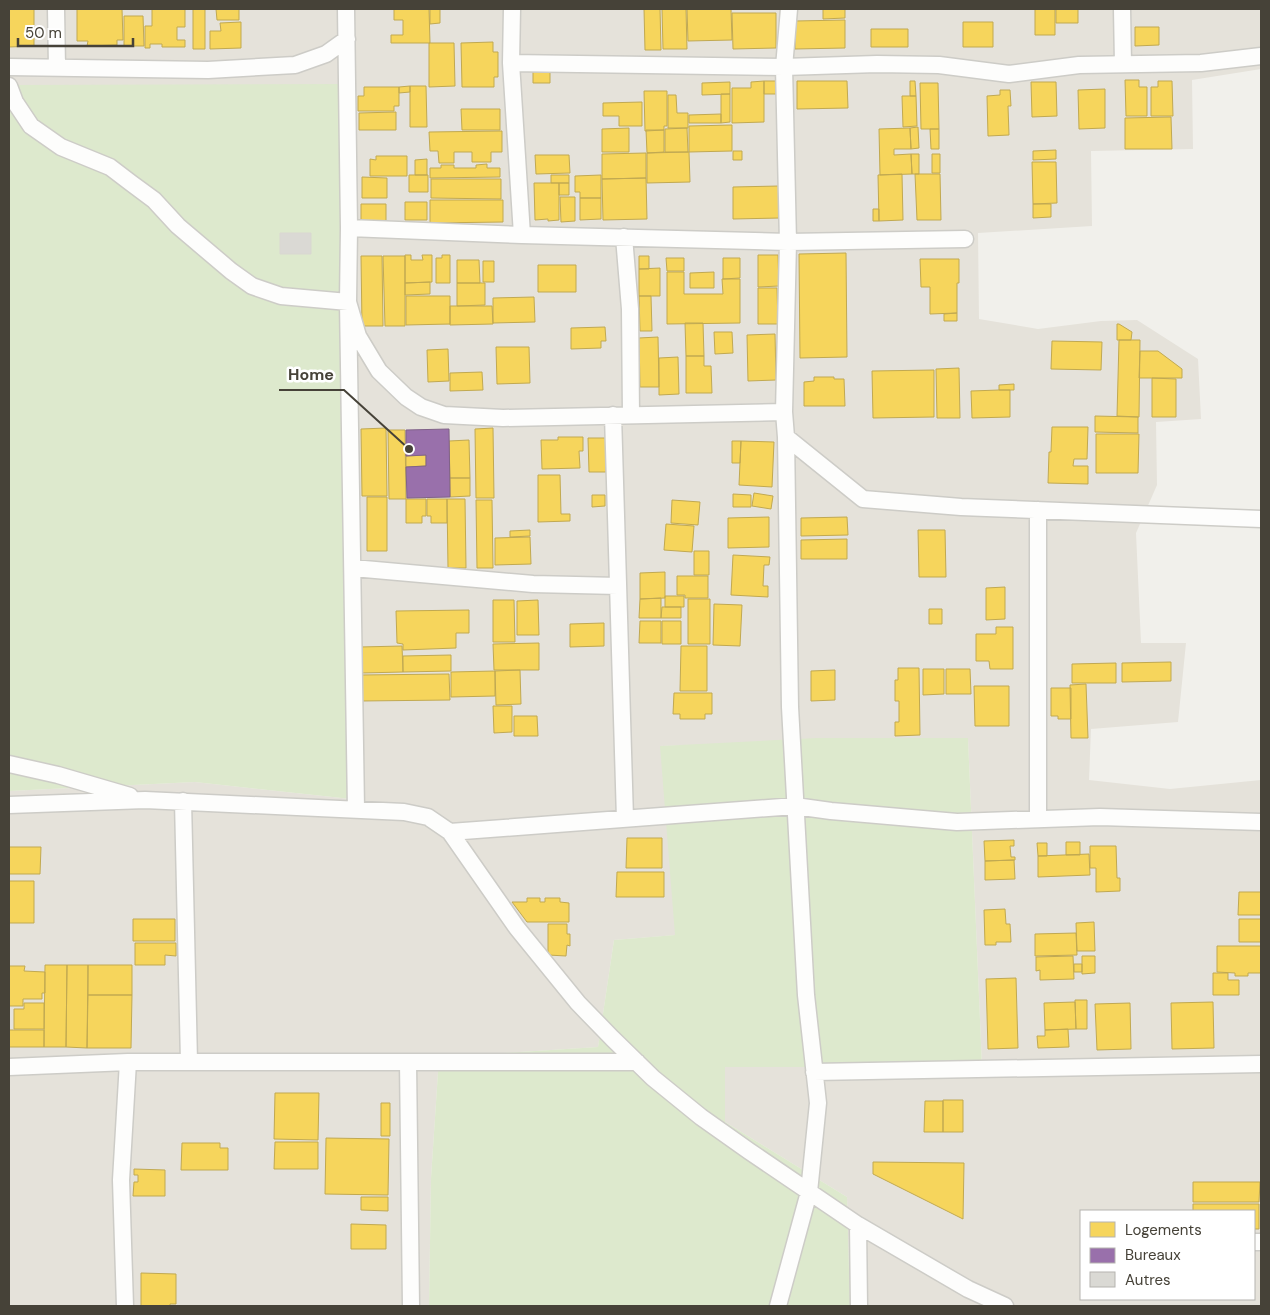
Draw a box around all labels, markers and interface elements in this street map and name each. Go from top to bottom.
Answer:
scale bar [18,15,132,47]
text: 50 m [25,23,62,43]
callout: Home [279,359,344,390]
text: Home [288,364,334,385]
legend [1080,1210,1255,1300]
text: Logements [1125,1220,1202,1240]
text: Bureaux [1125,1245,1181,1265]
text: Autres [1125,1270,1171,1290]

